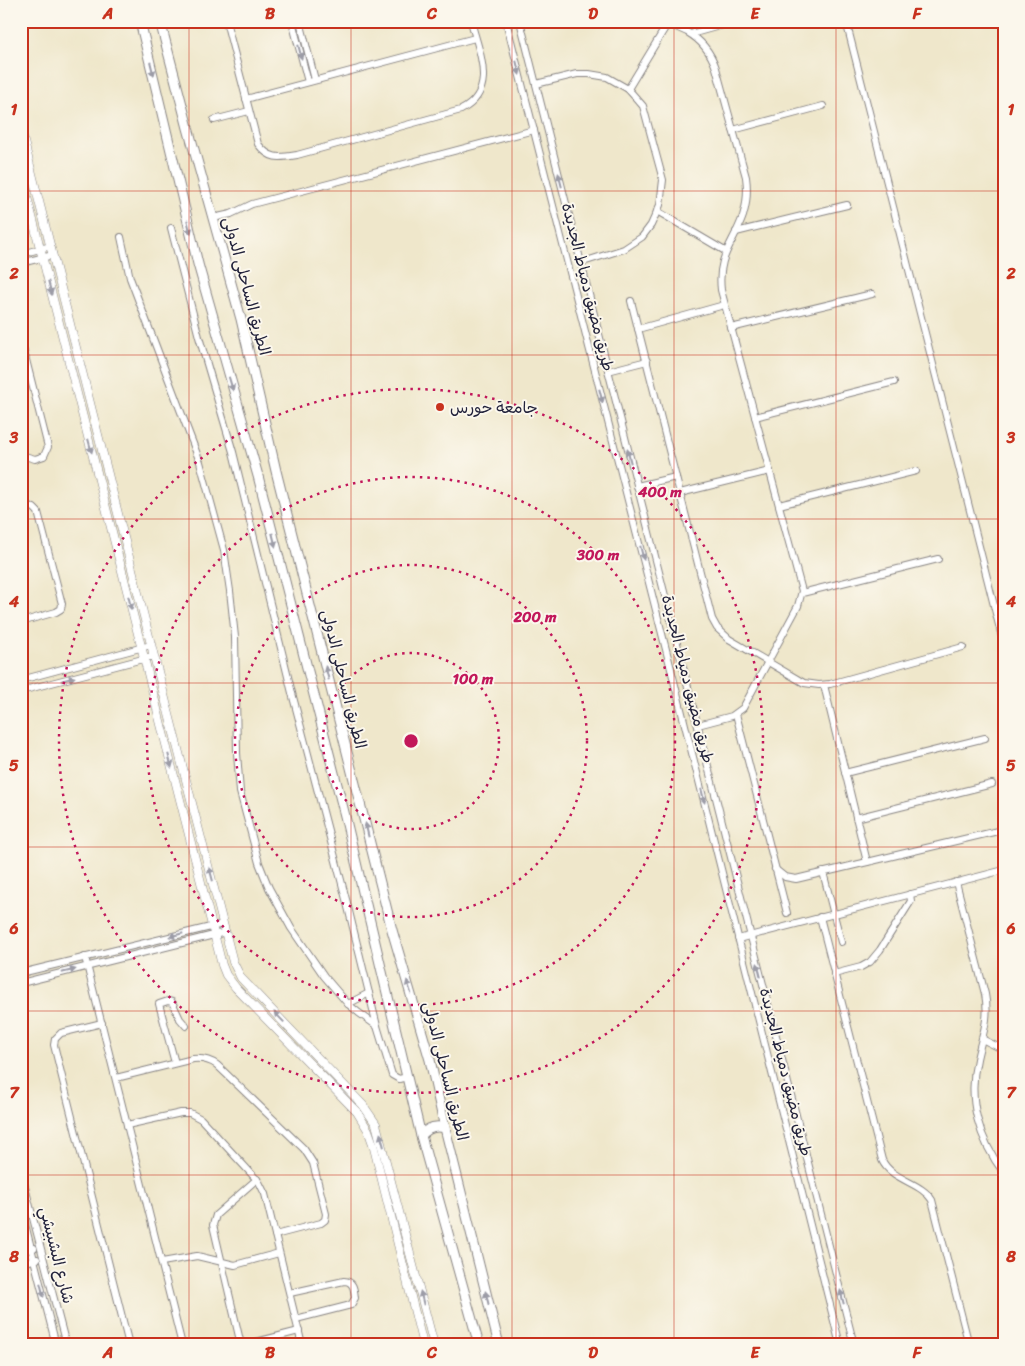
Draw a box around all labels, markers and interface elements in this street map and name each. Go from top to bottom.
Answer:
text: A [102,0,113,28]
text: B [265,0,276,28]
text: C [426,0,438,28]
text: D [588,0,598,28]
text: E [751,0,761,28]
text: F [912,0,923,28]
one-way arrow [296,44,304,59]
one-way arrow [148,61,156,76]
one-way arrow [514,61,522,76]
text: 1 [11,95,18,124]
text: 1 [1008,95,1015,124]
one-way arrow [556,172,564,187]
street label: طريق مضيق دمياط الجديدة [553,200,623,374]
street label: الطريق الساحلى الدولى [215,213,279,359]
one-way arrow [185,219,193,234]
text: 2 [8,259,19,288]
text: 2 [1005,259,1016,288]
one-way arrow [46,281,54,296]
one-way arrow [227,376,235,391]
one-way arrow [598,388,606,403]
place label: جامعة حورس [450,393,538,422]
marker: جامعة حورس [434,401,446,413]
text: 3 [9,423,19,452]
text: 3 [1006,423,1016,452]
one-way arrow [86,438,94,453]
one-way arrow [625,449,633,464]
text: 400 m [637,479,682,505]
one-way arrow [270,533,278,548]
text: 300 m [576,542,620,568]
one-way arrow [638,546,646,561]
text: 4 [8,587,19,616]
text: 4 [1005,587,1016,616]
street label: طريق مضيق دمياط الجديدة [653,592,723,766]
one-way arrow [126,596,134,611]
text: 200 m [512,604,557,630]
street label: الطريق الساحلى الدولى [313,606,375,752]
one-way arrow [323,665,331,680]
text: 100 m [453,666,494,692]
one-way arrow [61,674,76,682]
centre of rings [402,732,420,750]
text: 5 [9,751,19,780]
text: 5 [1006,751,1016,780]
one-way arrow [166,753,174,768]
one-way arrow [699,788,707,803]
one-way arrow [363,823,371,838]
one-way arrow [206,867,214,882]
text: 6 [8,914,19,943]
text: 6 [1005,914,1016,943]
one-way arrow [169,931,184,939]
one-way arrow [755,963,763,978]
one-way arrow [61,967,76,975]
one-way arrow [404,980,412,995]
street label: طريق مضيق دمياط الجديدة [751,985,821,1159]
street label: الطريق الساحلى الدولى [415,998,477,1144]
one-way arrow [273,1011,285,1023]
text: 7 [9,1078,20,1107]
text: 7 [1006,1078,1017,1107]
one-way arrow [378,1133,386,1148]
street label: شارع البشبيشي [31,1203,83,1307]
text: 8 [8,1242,19,1271]
text: 8 [1005,1242,1016,1271]
one-way arrow [38,1283,46,1298]
one-way arrow [418,1290,426,1305]
one-way arrow [483,1290,491,1305]
one-way arrow [837,1290,845,1305]
text: A [102,1338,113,1366]
text: B [265,1338,276,1366]
text: C [426,1338,438,1366]
text: D [588,1338,598,1366]
text: E [751,1338,761,1366]
text: F [912,1338,923,1366]

